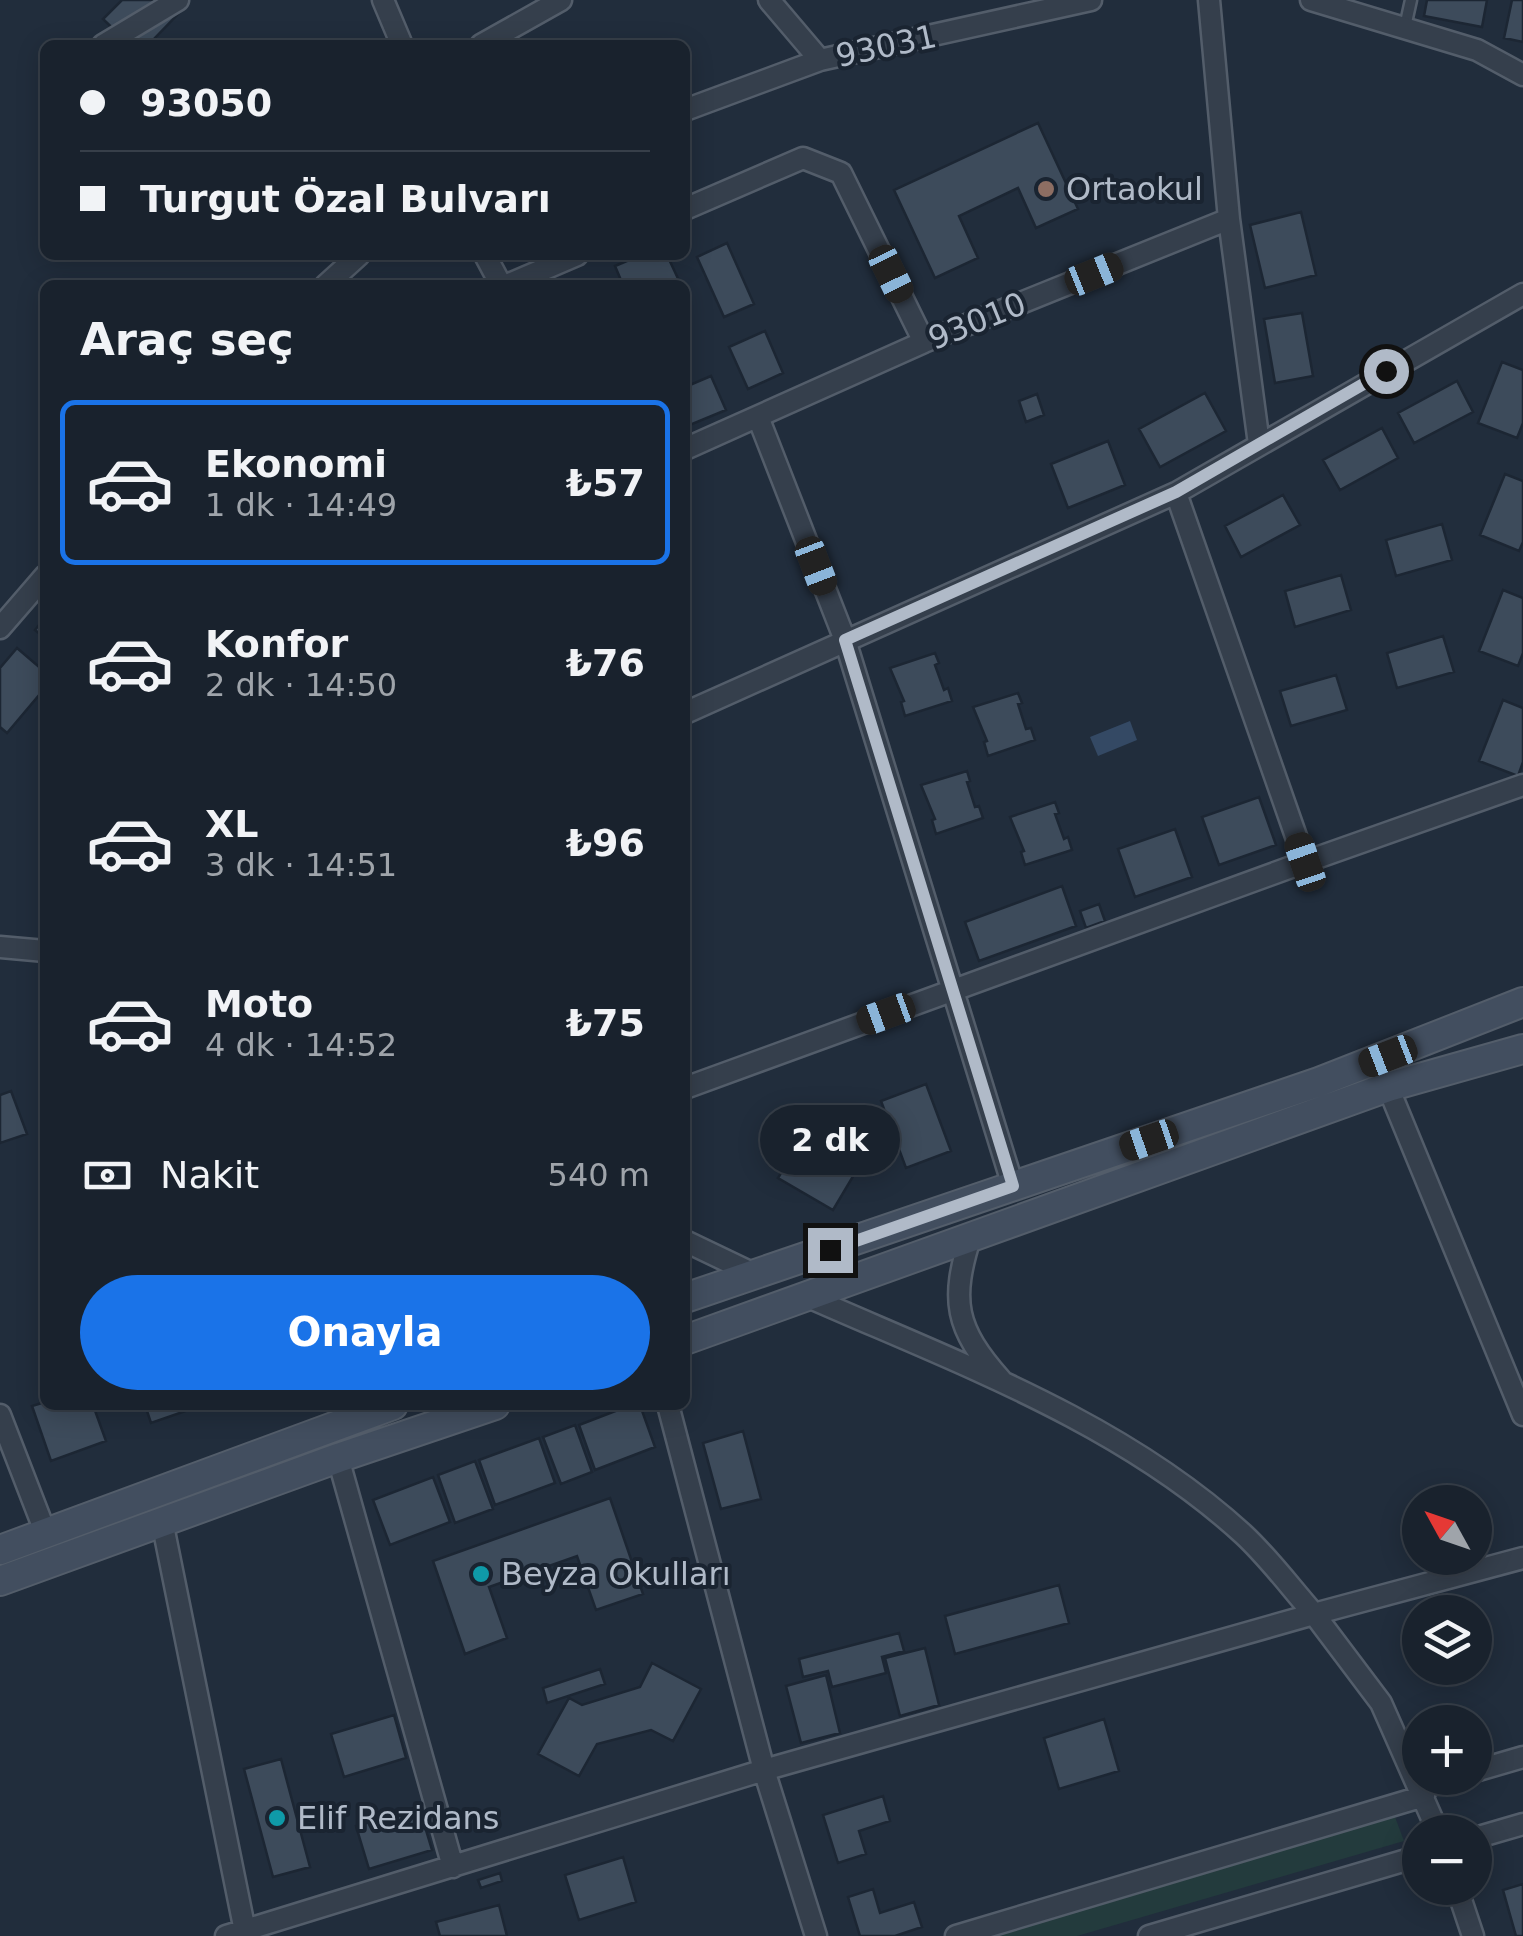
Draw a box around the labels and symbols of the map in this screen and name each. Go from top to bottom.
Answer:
street label: 93031 [832,17,940,75]
place label: Ortaokul [1066,170,1203,208]
marker: Ortaokul [1035,178,1057,200]
car [864,240,918,308]
car [1061,249,1127,299]
street label: 93010 [923,284,1031,358]
route start [1364,349,1409,394]
car [791,533,841,599]
car [1281,829,1329,895]
car [853,990,919,1038]
car [1355,1031,1421,1081]
callout: 2 dk [760,1105,900,1175]
car [1116,1116,1182,1164]
route end [808,1228,853,1273]
north arrow [1402,1485,1492,1575]
place label: Beyza Okulları [501,1555,731,1593]
marker: Beyza Okulları [470,1563,492,1585]
place label: Elif Rezidans [297,1799,499,1837]
marker: Elif Rezidans [266,1807,288,1829]

